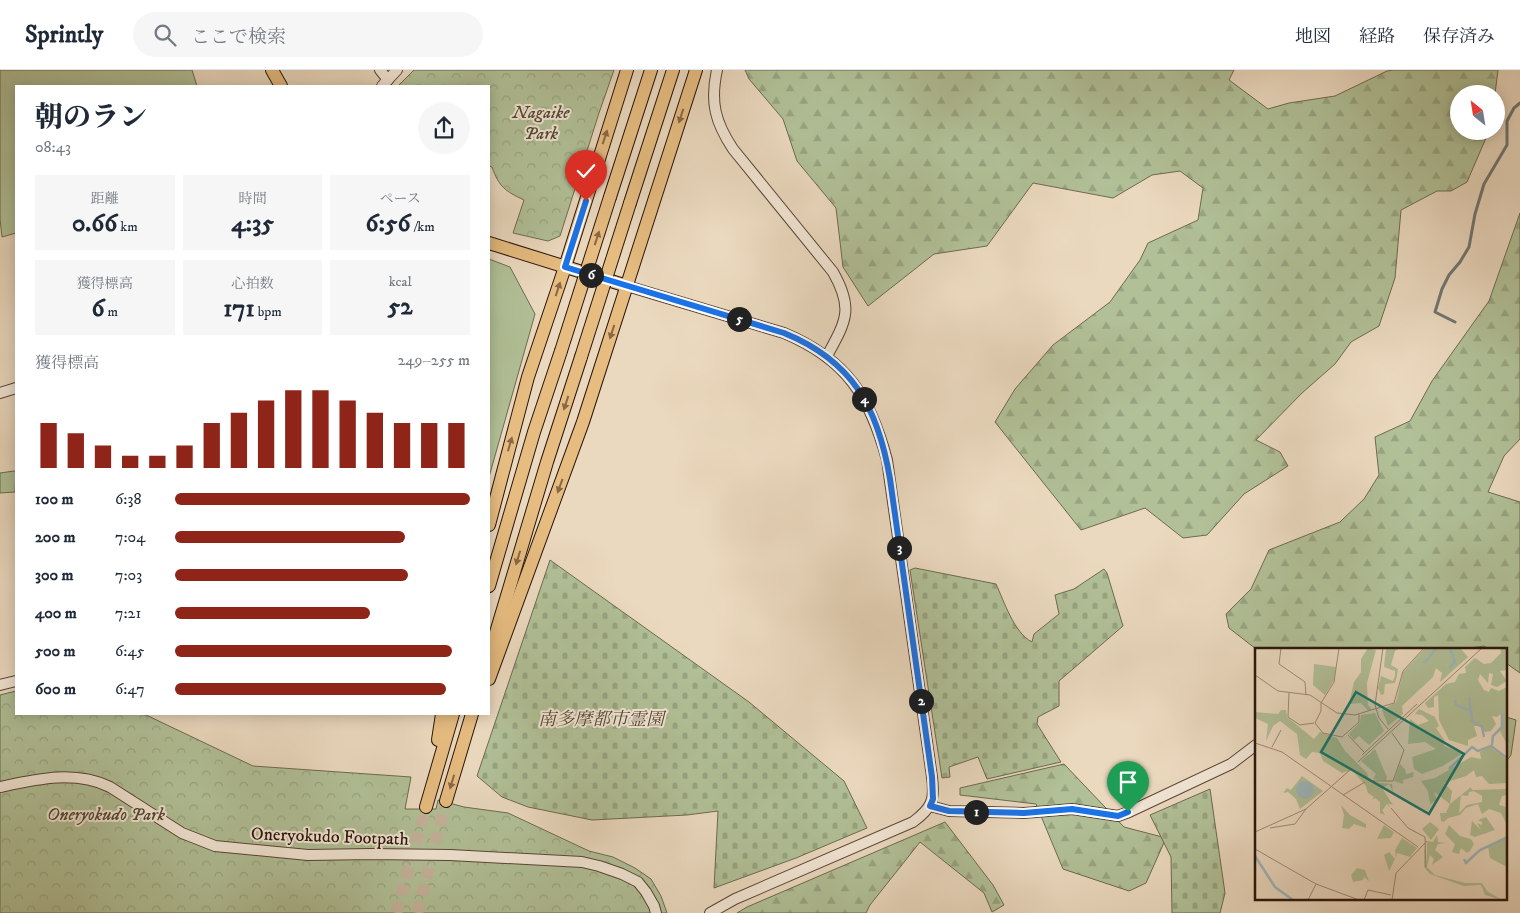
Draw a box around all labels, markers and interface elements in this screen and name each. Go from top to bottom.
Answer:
search box [133,12,483,57]
text: Sprintly [25,20,103,50]
icon: search [151,21,179,49]
text: ここで検索 [191,26,286,49]
text: 地図 [1295,26,1331,48]
text: 経路 [1359,26,1395,48]
text: 保存済み [1423,26,1495,48]
north arrow [1450,85,1505,140]
map controls [1450,85,1505,140]
text: 朝のラン [35,100,147,135]
button: share [418,102,470,154]
park label: Nagaike Park [512,102,570,145]
one-way arrow [677,109,684,124]
one-way arrow [602,130,610,145]
text: 08:43 [35,137,71,157]
pin [565,150,607,201]
icon: check [572,157,600,185]
text: 距離 [91,190,119,208]
text: 時間 [238,190,266,208]
text: ペース [380,190,421,208]
text: 0.66 [72,208,117,239]
text: 4:35 [231,208,274,239]
text: 6:56 [366,208,411,239]
text: km [117,218,138,236]
text: /km [411,218,435,236]
one-way arrow [593,230,601,245]
pin: 6 [578,262,604,288]
text: 6 [588,266,595,284]
text: kcal [389,273,412,291]
text: 獲得標高 [77,275,133,293]
text: 心拍数 [231,275,273,293]
one-way arrow [554,281,562,296]
text: 52 [388,291,413,322]
text: 6 [92,293,105,324]
text: 171 [223,293,255,324]
text: m [105,303,118,321]
text: bpm [255,303,282,321]
pin: 5 [726,306,752,332]
text: 5 [736,310,743,328]
one-way arrow [608,325,616,340]
text: 249–255 m [397,350,470,370]
text: 獲得標高 [35,353,99,373]
pin: 4 [852,386,876,412]
text: 4 [860,390,869,408]
one-way arrow [562,396,570,411]
one-way arrow [506,436,514,451]
one-way arrow [556,479,564,494]
text: 100 m [35,489,74,509]
text: 6:38 [115,489,141,509]
text: 200 m [35,527,76,547]
text: 7:04 [115,527,145,547]
pin: 3 [886,536,912,560]
text: 3 [897,539,902,557]
one-way arrow [513,551,521,566]
text: 300 m [35,565,74,585]
text: 7:03 [115,565,142,585]
text: 400 m [35,603,77,623]
text: 7:21 [115,603,141,623]
text: 500 m [35,641,76,661]
text: 6:45 [115,641,145,661]
inset map [1255,648,1508,900]
text: 600 m [35,679,76,699]
text: 6:47 [115,679,145,699]
pin: 2 [908,688,934,714]
text: 2 [918,692,925,710]
park label: 南多摩都市霊園 [538,709,667,731]
pin [1107,761,1149,812]
icon: arrive [1114,768,1142,796]
one-way arrow [447,774,455,789]
pin: 1 [964,800,988,824]
text: 1 [974,803,979,821]
park label: Oneryokudo Park [47,804,166,826]
street label: Oneryokudo Footpath [251,823,410,851]

